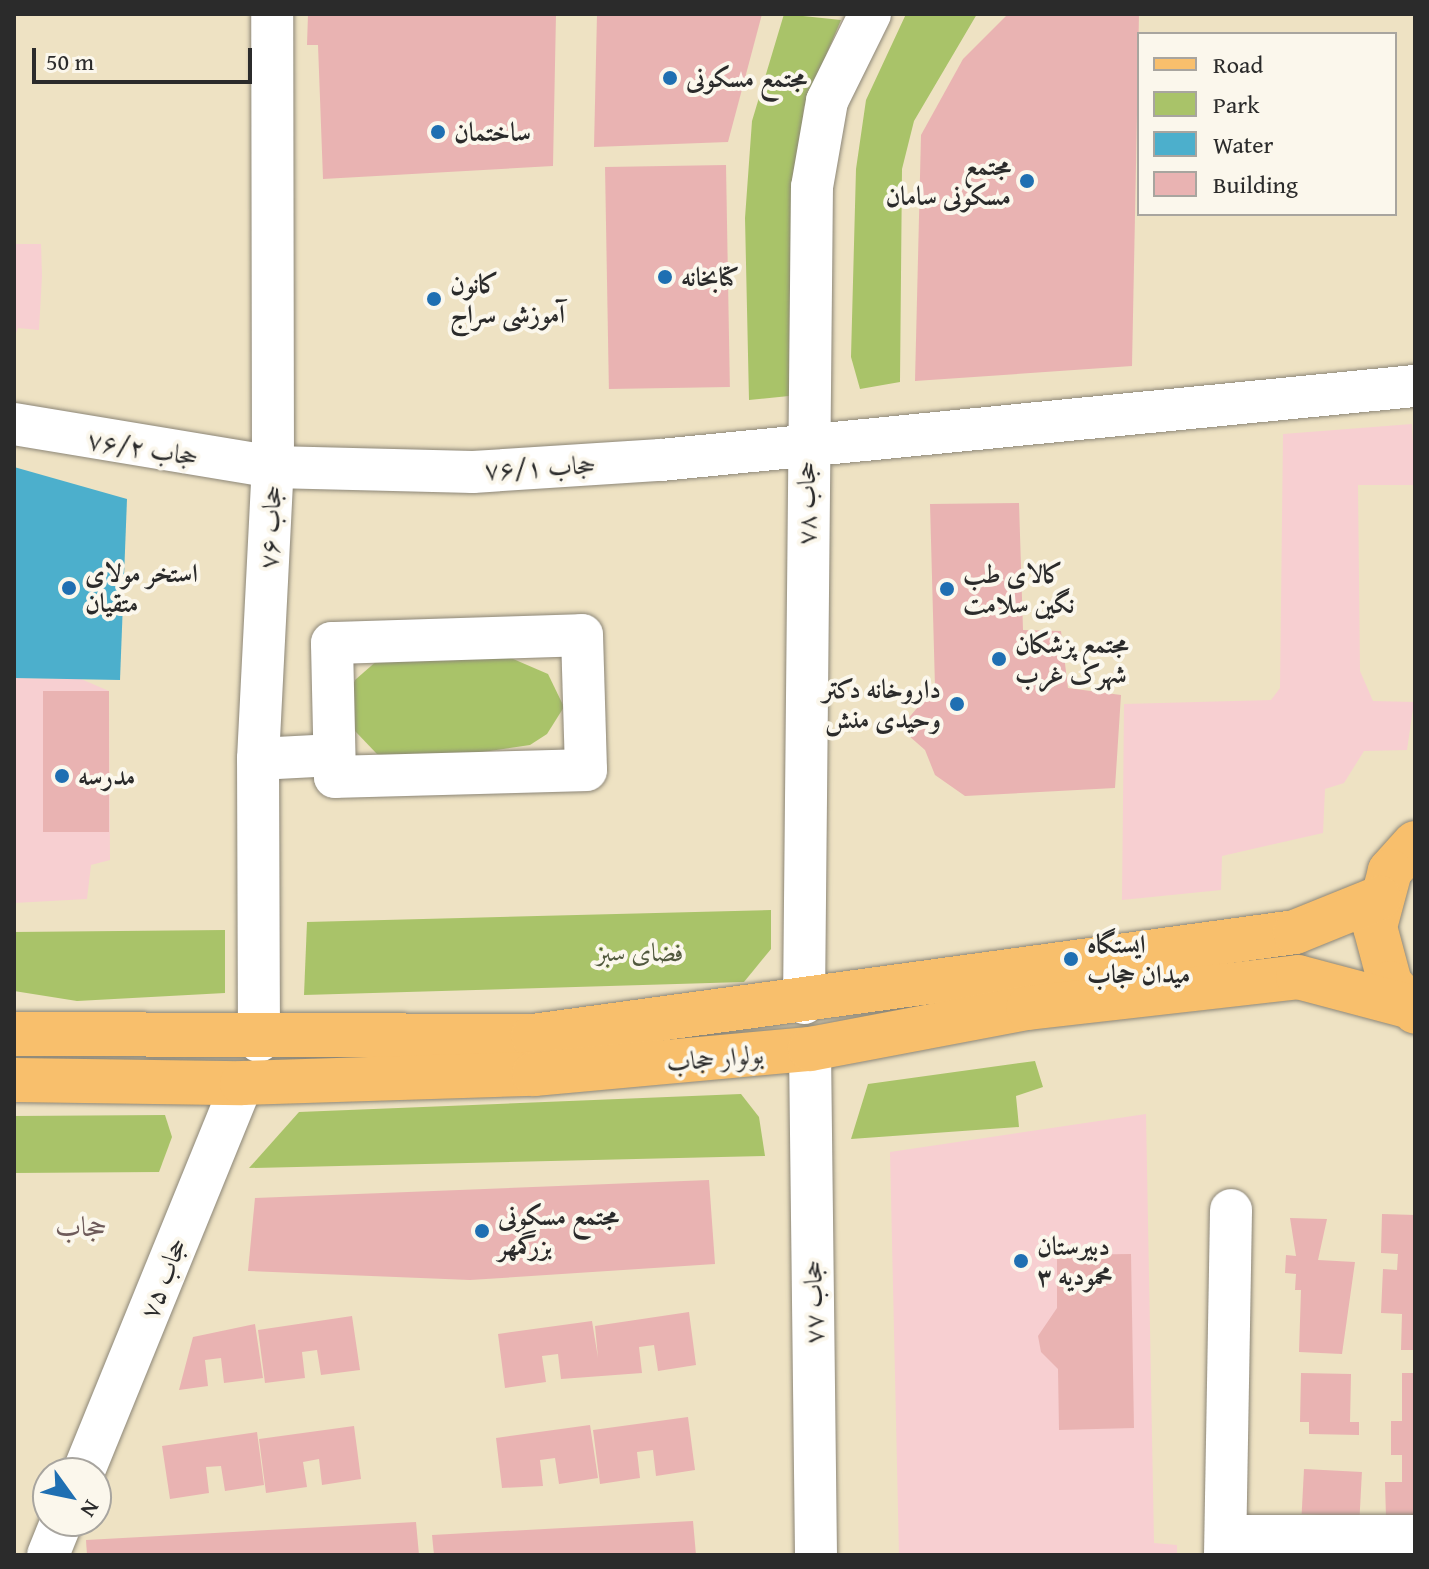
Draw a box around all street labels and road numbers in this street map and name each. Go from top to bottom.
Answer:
street label: حجاب ۷۶/۲ [85,424,201,472]
street label: حجاب ۷۶/۱ [483,448,597,486]
street label: حجاب ۷۸ [790,461,822,545]
street label: حجاب ۷۶ [252,484,288,570]
street label: بولوار حجاب [665,1038,765,1078]
street label: حجاب ۷۵ [133,1233,193,1323]
street label: حجاب ۷۷ [797,1259,829,1345]

